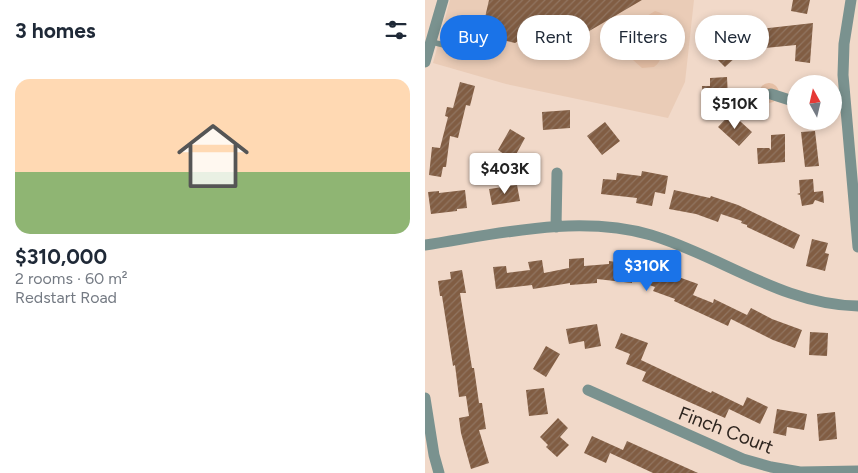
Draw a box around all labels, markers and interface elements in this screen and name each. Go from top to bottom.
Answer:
chip: Buy [440,15,507,60]
chip: Rent [517,15,590,60]
chip: Filters [600,15,685,60]
chip: New [695,15,769,60]
icon: filters [382,16,410,44]
text: 3 homes [15,18,96,43]
north arrow [787,75,843,130]
map controls [787,75,842,130]
pin: $510K [700,88,770,130]
text: $510K [712,94,758,113]
icon: home [168,111,258,201]
pin: $403K [470,152,540,195]
text: $403K [481,159,529,178]
text: $310,000 [15,244,107,269]
pin: $310K [612,250,682,292]
text: $310K [624,256,670,275]
text: 2 rooms · 60 m² [15,269,128,288]
text: Redstart Road [15,288,117,307]
street label: Finch Court [675,401,777,459]

